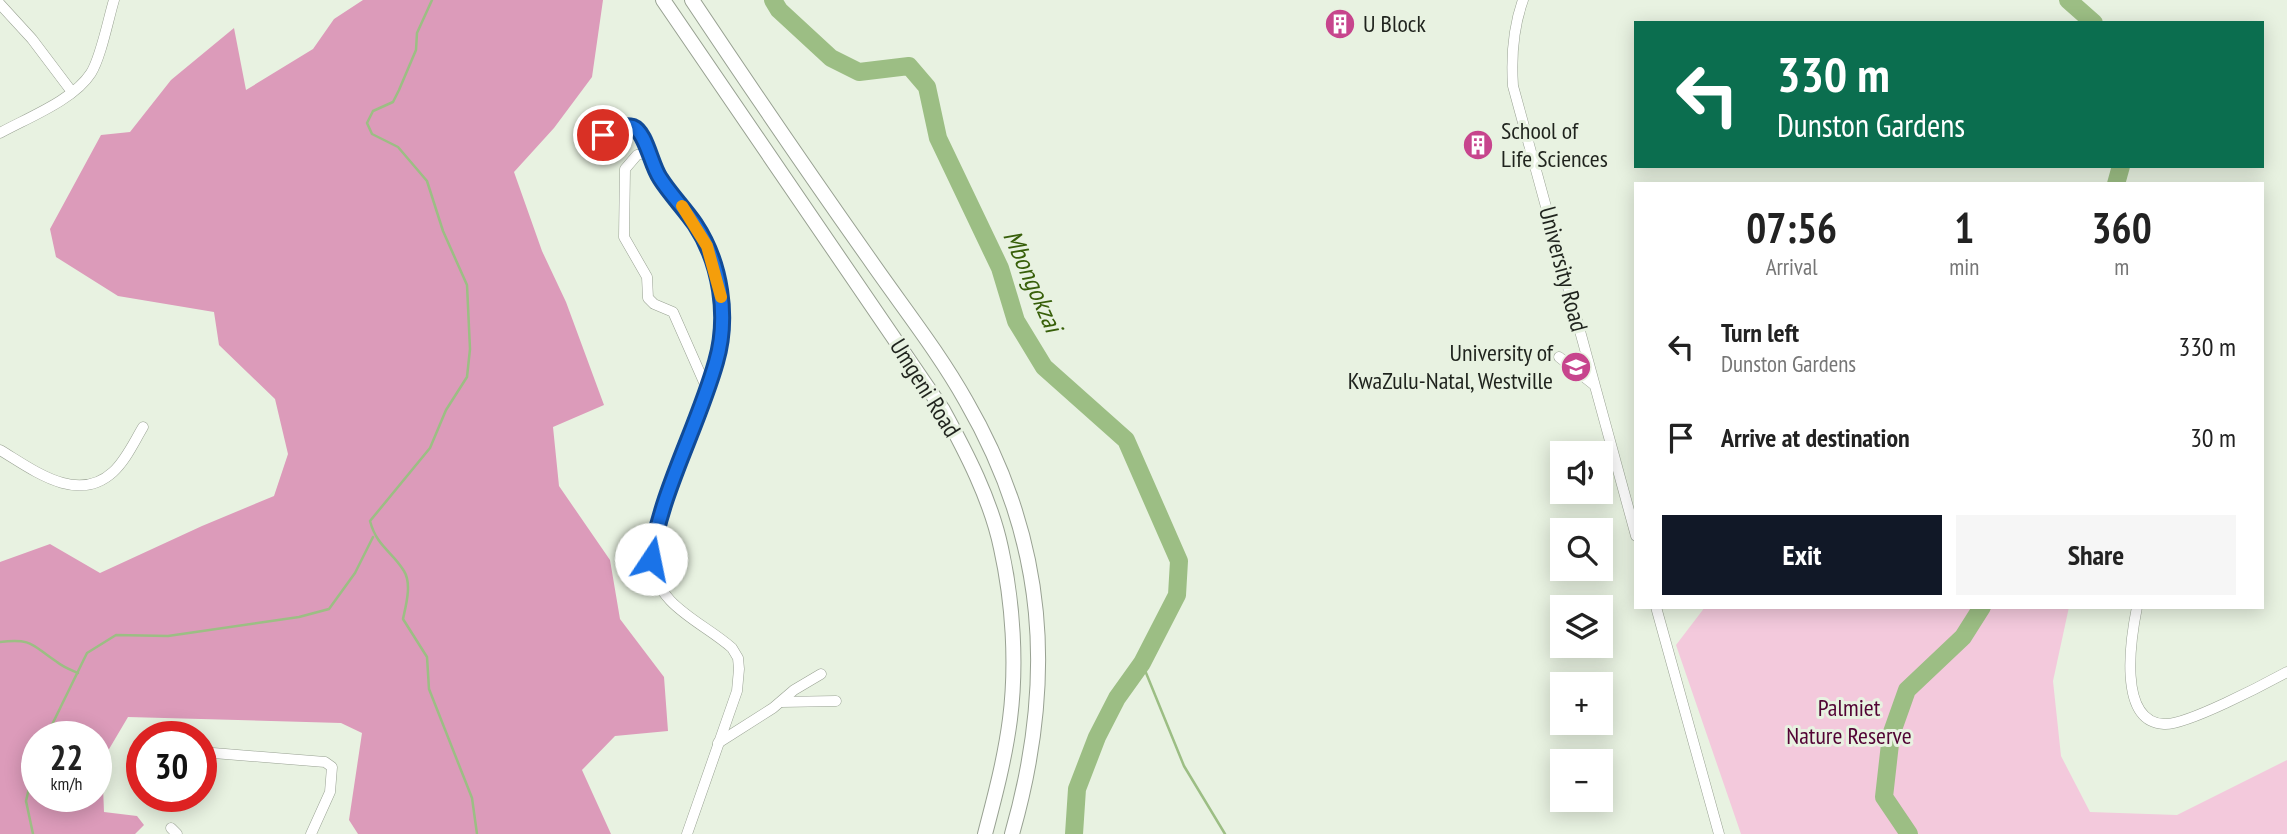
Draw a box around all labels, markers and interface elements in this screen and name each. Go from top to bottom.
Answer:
building icon: U Block [1323,7,1357,41]
place label: U Block [1363,8,1426,39]
text: 330 m [1777,42,1890,106]
icon: left [1662,49,1753,140]
text: Dunston Gardens [1777,104,1965,146]
pin [573,105,633,165]
place label: School of Life Sciences [1501,115,1608,174]
icon: arrive [584,116,622,154]
building icon: School of Life Sciences [1461,128,1495,162]
text: 07:56 [1746,200,1837,255]
text: 1 [1954,200,1974,255]
text: 360 [2092,200,2152,255]
street label: University Road [1532,203,1595,335]
water label: Mbongokzai [996,225,1072,340]
text: Arrival [1766,252,1818,281]
text: min [1949,252,1979,281]
text: m [2114,252,2129,281]
text: Turn left [1721,316,1799,349]
icon: left [1662,328,1700,366]
text: 330 m [2178,330,2236,363]
street label: Umgeni Road [883,333,968,443]
place label: University of KwaZulu-Natal, Westville [1348,337,1554,396]
text: Dunston Gardens [1721,349,1856,378]
school or university icon: University of KwaZulu-Natal, Westville [1559,350,1593,384]
icon: arrive [1662,419,1700,457]
text: Arrive at destination [1721,421,1910,454]
text: 30 m [2190,421,2236,454]
map controls [1550,441,1613,812]
button: sound [1550,441,1613,504]
button: Exit [1662,515,1942,595]
button: Share [1956,515,2236,595]
button: search [1550,518,1613,581]
position arrow [614,522,688,596]
button: layers [1550,595,1613,658]
button: + [1550,672,1613,735]
park label: Palmiet Nature Reserve [1786,692,1912,751]
speed limit sign: 30 [126,721,217,812]
text: 22 [50,734,83,780]
button: − [1550,749,1613,812]
text: km/h [51,772,82,795]

